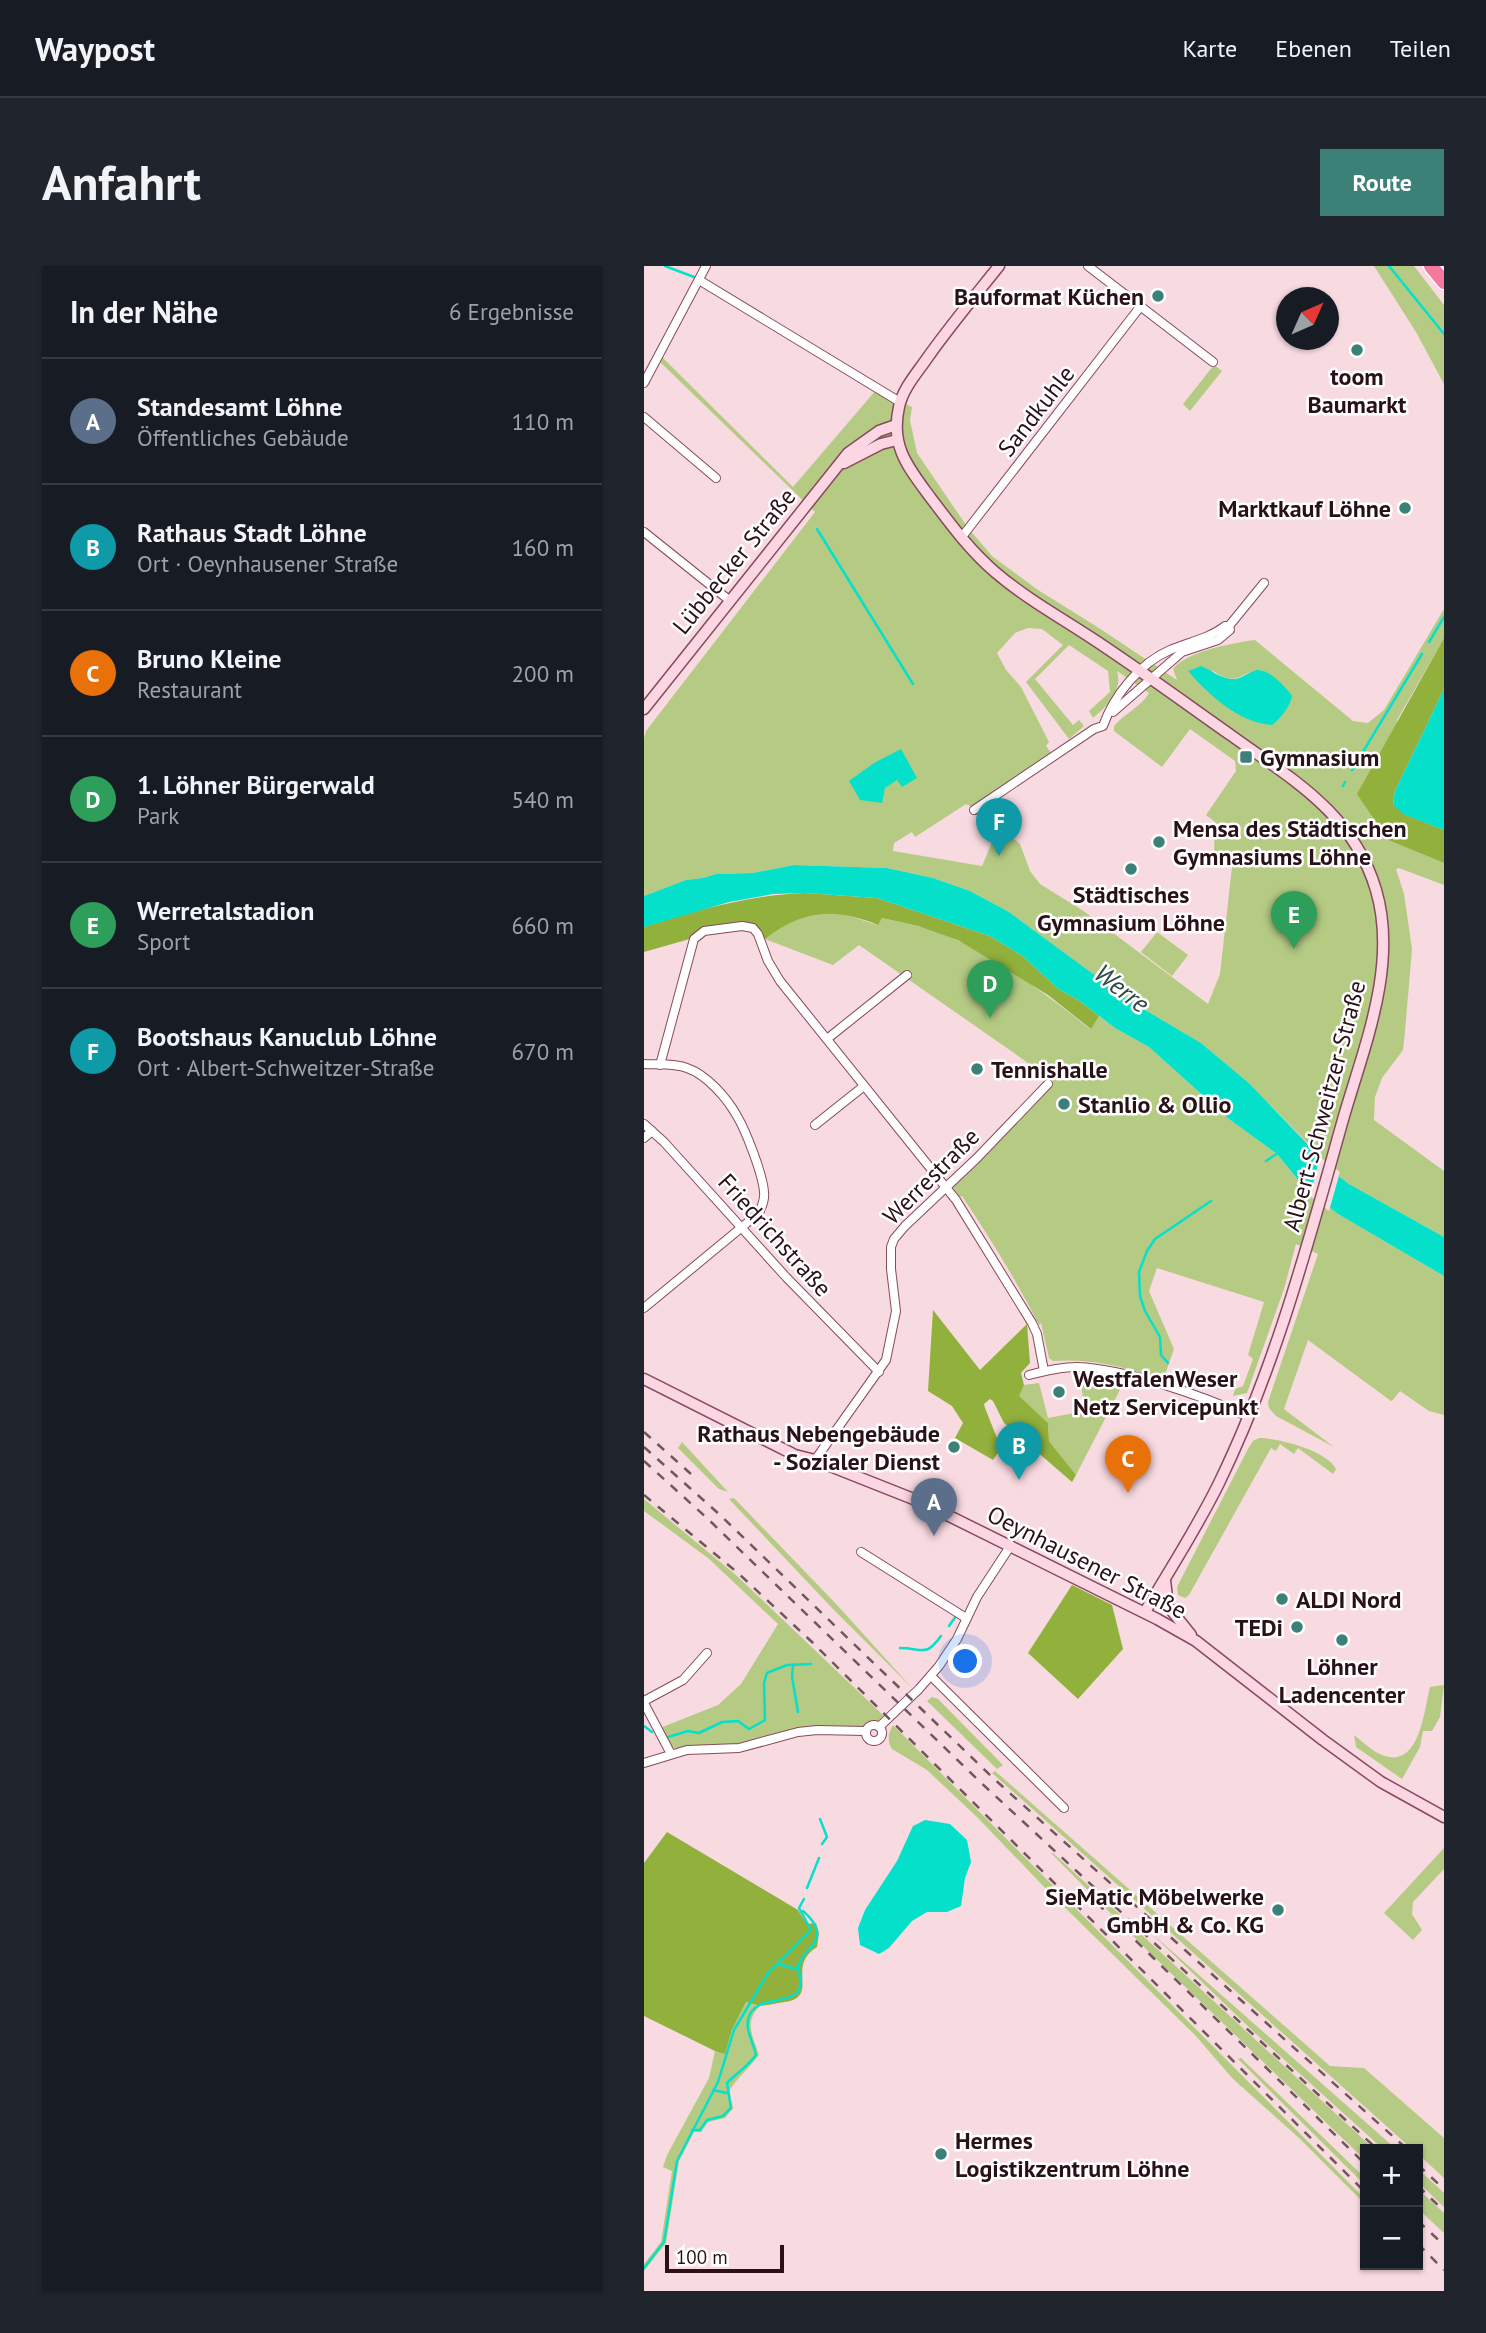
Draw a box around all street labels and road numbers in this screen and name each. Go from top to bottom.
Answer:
street label: Sandkuhle [991,359,1081,463]
street label: Lübbecker Straße [666,482,802,640]
street label: Albert-Schweitzer-Straße [1276,977,1372,1235]
street label: Werrestraße [876,1121,986,1231]
street label: Friedrichstraße [712,1167,838,1303]
street label: Oeynhausener Straße [982,1498,1192,1626]

